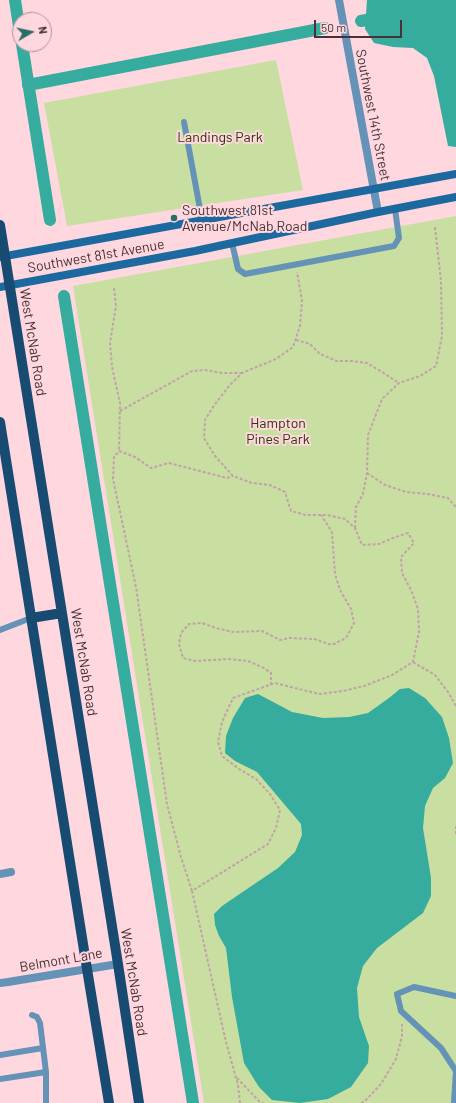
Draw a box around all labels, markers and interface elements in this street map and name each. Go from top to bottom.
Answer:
north arrow [12,12,52,52]
scale bar [316,12,404,38]
text: 50 m [321,20,346,34]
text: N [36,26,50,35]
street label: Southwest 14th Street [352,48,394,182]
park label: Landings Park [177,129,263,145]
place label: Southwest 81st Avenue/McNab Road [182,202,307,234]
marker: Southwest 81st Avenue/McNab Road [169,213,179,223]
street label: Southwest 81st Avenue [26,236,166,276]
street label: West McNab Road [16,287,50,397]
park label: Hampton Pines Park [246,415,310,448]
street label: West McNab Road [67,607,101,717]
street label: West McNab Road [117,927,151,1037]
street label: Belmont Lane [18,944,104,976]

